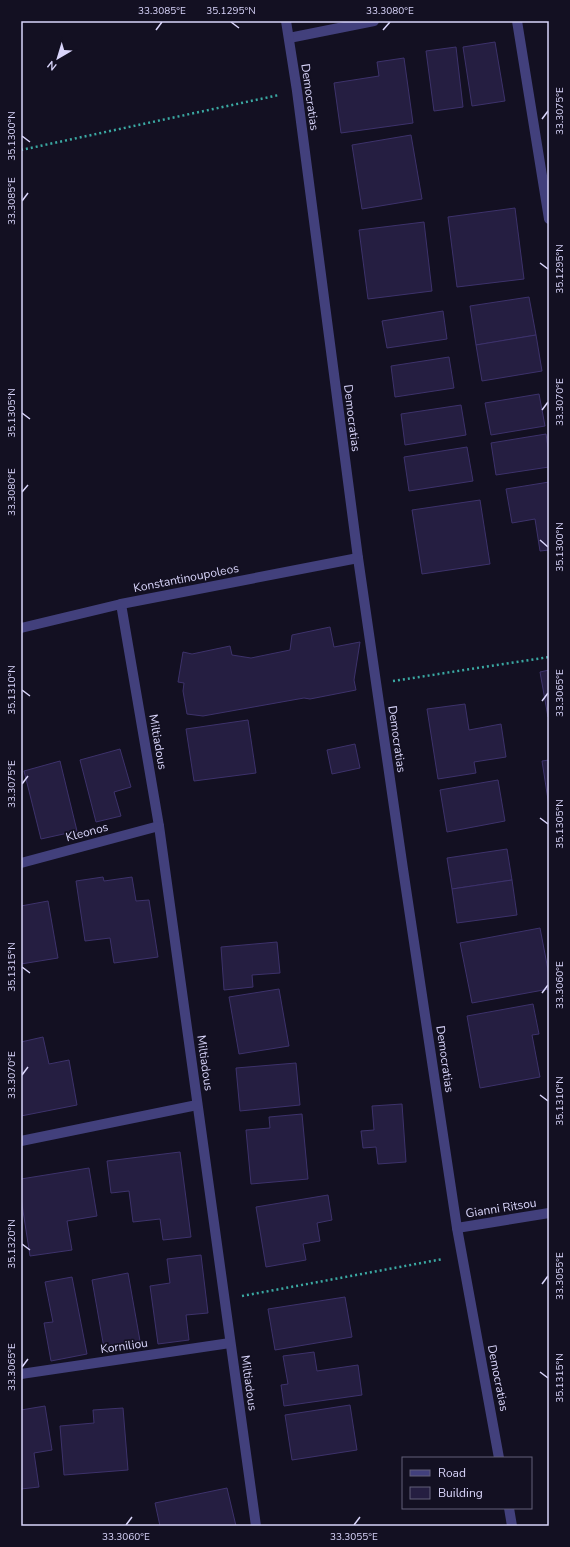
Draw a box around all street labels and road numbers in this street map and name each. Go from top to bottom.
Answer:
street label: Democratias [297,62,323,132]
street label: Democratias [340,384,364,453]
street label: Konstantinoupoleos [132,560,240,596]
street label: Democratias [384,704,410,774]
street label: Miltiadous [145,713,171,771]
street label: Kleonos [64,819,110,845]
street label: Democratias [432,1024,458,1094]
street label: Miltiadous [193,1034,217,1092]
street label: Gianni Ritsou [464,1195,538,1221]
street label: Korniliou [99,1335,149,1357]
street label: Democratias [484,1343,512,1413]
street label: Miltiadous [237,1354,261,1412]

